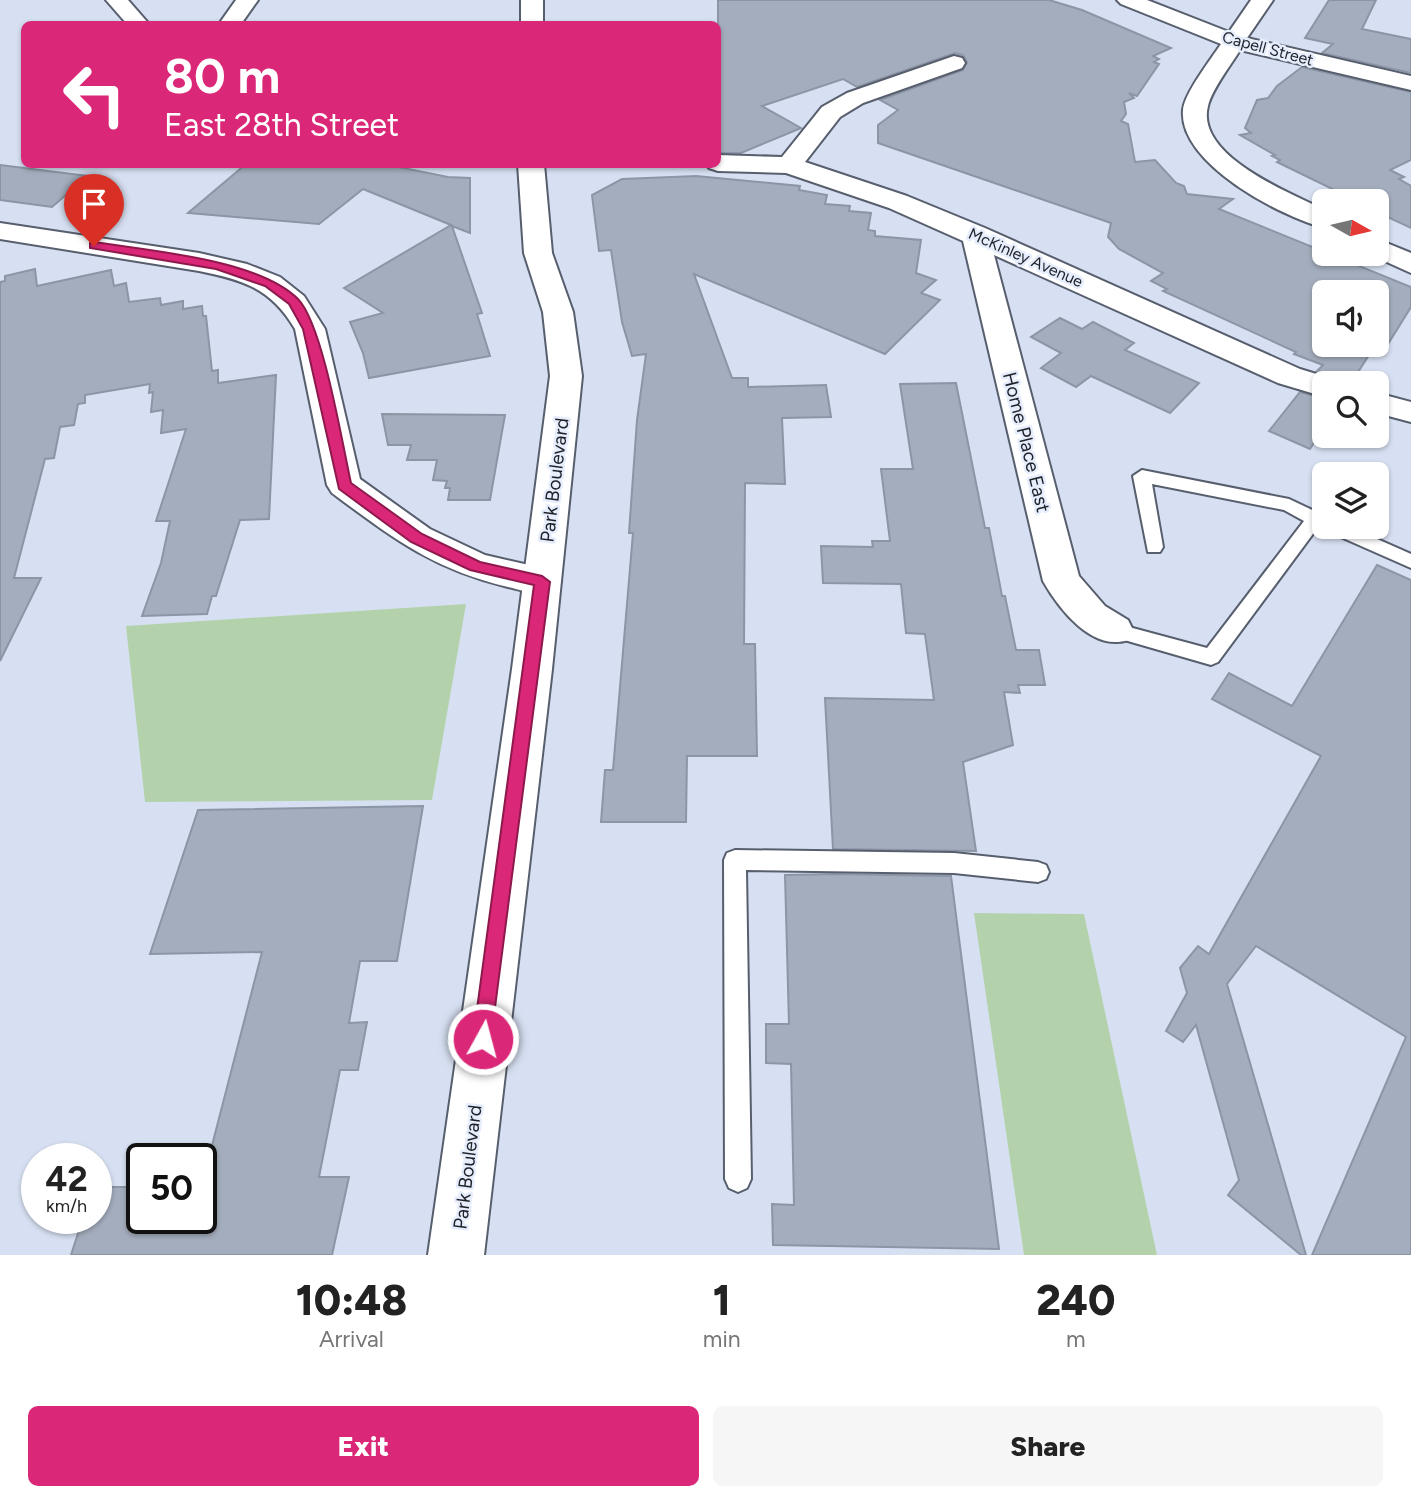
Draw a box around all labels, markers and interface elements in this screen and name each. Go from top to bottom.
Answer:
street label: Capell Street [1220,27,1316,70]
text: 80 m [164,46,280,105]
icon: left [49,49,140,140]
text: East 28th Street [164,106,399,144]
pin [64,174,124,246]
icon: arrive [75,185,113,223]
north arrow [1312,189,1390,266]
map controls [1312,189,1389,539]
street label: McKinley Avenue [966,224,1086,291]
button: sound [1312,280,1389,357]
street label: Home Place East [998,370,1055,515]
button: search [1312,371,1389,448]
street label: Park Boulevard [535,416,574,544]
button: layers [1312,462,1389,539]
position arrow [446,1002,520,1076]
street label: Park Boulevard [448,1103,487,1231]
speed limit sign: 50 [126,1143,217,1234]
text: 42 [45,1158,88,1200]
text: km/h [46,1195,87,1217]
text: 10:48 [296,1275,407,1326]
text: 1 [713,1275,731,1326]
text: 240 [1036,1275,1115,1326]
text: Arrival [319,1325,384,1353]
text: min [703,1325,741,1353]
text: m [1066,1325,1086,1353]
button: Exit [28,1406,699,1486]
button: Share [713,1406,1383,1486]

